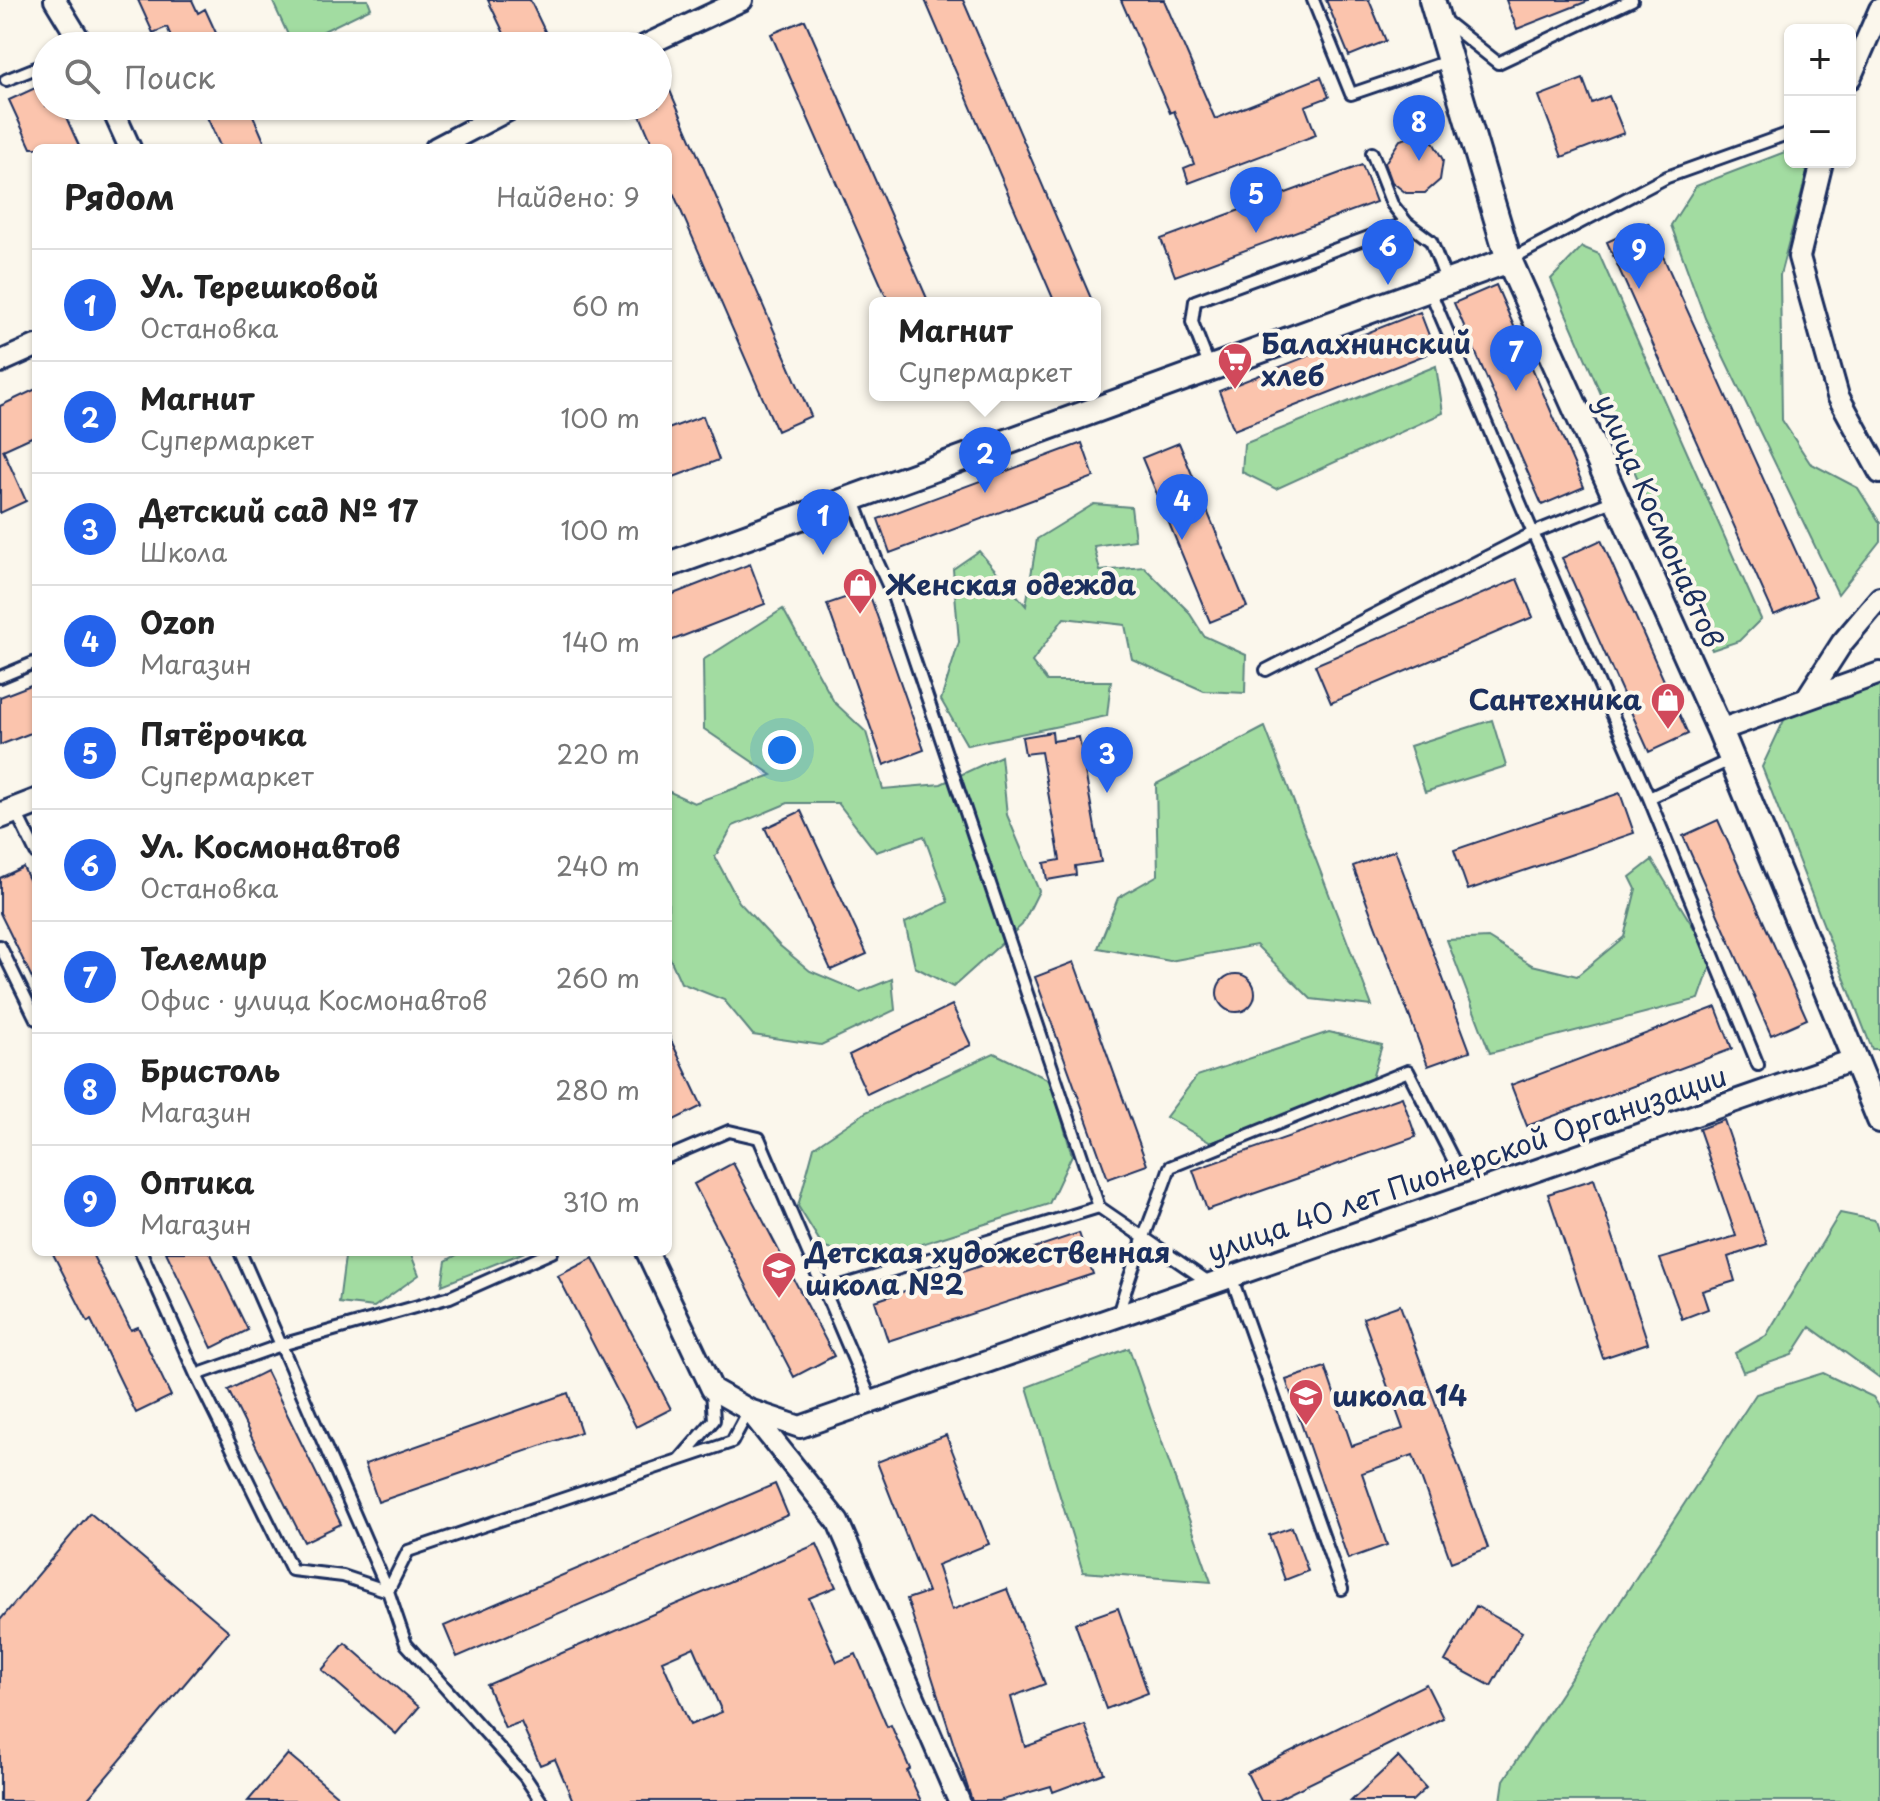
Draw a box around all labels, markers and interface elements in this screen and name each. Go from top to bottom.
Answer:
map controls [1784,24,1856,168]
button: + [1784,24,1856,96]
search box [32,32,672,120]
icon: search [60,54,104,98]
text: Поиск [124,54,215,99]
pin: 8 [1393,95,1445,161]
button: − [1784,96,1856,168]
pin: 5 [1230,167,1282,233]
text: Рядом [64,170,175,222]
text: Найдено: 9 [496,177,640,216]
pin: 6 [1362,219,1414,285]
pin: 9 [1613,223,1665,289]
text: Ул. Терешковой [140,263,379,308]
text: 1 [84,286,96,325]
text: 60 m [572,286,640,325]
popup [869,297,1101,401]
text: Магнит [898,307,1012,352]
text: Остановка [140,308,278,347]
place label: Балахнинский хлеб [1261,321,1471,396]
pin: 7 [1490,325,1542,391]
supermarket icon: Балахнинский хлеб [1216,341,1254,391]
text: Супермаркет [898,352,1072,391]
text: Магнит [140,375,254,420]
street label: улица Космонавтов [1585,387,1736,654]
text: 2 [81,398,99,437]
text: 100 m [560,398,640,437]
text: Супермаркет [140,420,314,459]
pin: 2 [959,427,1011,493]
pin: 4 [1156,474,1208,540]
text: Детский сад № 17 [140,487,418,532]
pin: 1 [797,489,849,555]
text: 3 [81,510,99,549]
text: 100 m [560,510,640,549]
text: Школа [140,532,227,571]
place label: Женская одежда [885,562,1137,605]
shop icon: Женская одежда [841,566,879,616]
text: Ozon [140,599,215,644]
text: 4 [81,622,99,661]
text: 140 m [562,622,640,661]
text: Магазин [140,644,251,683]
place label: Сантехника [1468,677,1643,720]
shop icon: Сантехника [1649,681,1687,731]
text: Пятёрочка [140,711,307,756]
pin: 3 [1081,727,1133,793]
your location [762,730,802,770]
text: 5 [82,734,98,773]
text: 220 m [556,734,640,773]
text: Супермаркет [140,756,314,795]
text: Ул. Космонавтов [140,823,401,868]
text: 6 [81,846,99,885]
text: 240 m [556,846,640,885]
text: Остановка [140,868,278,907]
text: Телемир [140,935,267,980]
text: 7 [83,958,97,997]
text: 260 m [556,958,640,997]
text: Офис · улица Космонавтов [140,980,487,1019]
text: Бристоль [140,1047,280,1092]
street label: улица 40 лет Пионерской Организации [1201,1053,1732,1272]
text: 8 [82,1070,98,1109]
text: 280 m [555,1070,640,1109]
text: Магазин [140,1092,251,1131]
text: Оптика [140,1159,255,1204]
text: 9 [82,1182,98,1221]
text: 310 m [562,1182,640,1221]
text: Магазин [140,1204,251,1243]
place label: Детская художественная школа №2 [804,1230,1170,1305]
school or university icon: Детская художественная школа №2 [760,1250,798,1300]
place label: школа 14 [1332,1373,1467,1416]
school or university icon: школа 14 [1287,1377,1325,1427]

